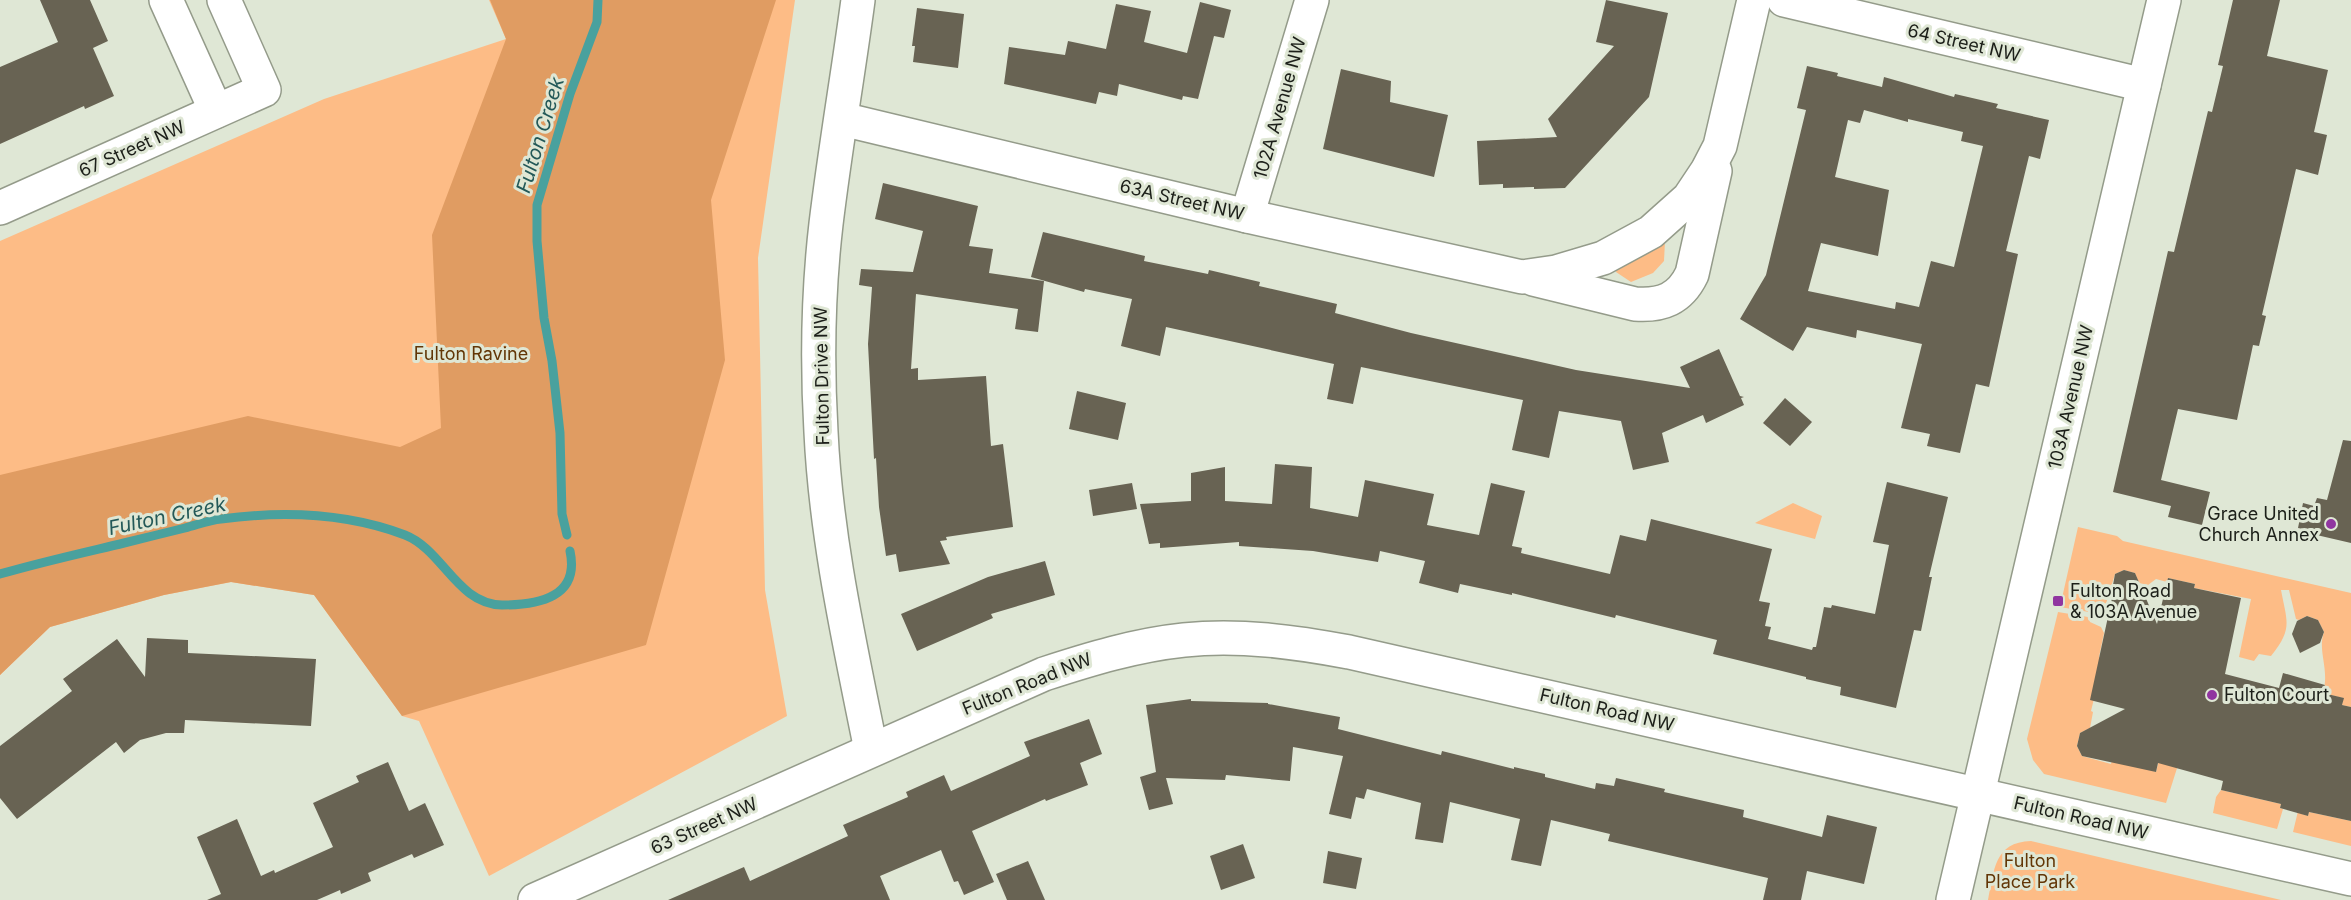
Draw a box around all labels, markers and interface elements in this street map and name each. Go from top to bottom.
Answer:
street label: 64 Street NW [1906,19,2023,66]
street label: 102A Avenue NW [1249,34,1310,181]
water label: Fulton Creek [511,73,569,196]
street label: 67 Street NW [76,116,188,181]
street label: 63A Street NW [1118,175,1247,224]
street label: Fulton Drive NW [810,306,833,445]
street label: 103A Avenue NW [2044,323,2097,471]
park label: Fulton Ravine [414,343,528,364]
water label: Fulton Creek [106,492,229,540]
place label: Grace United Church Annex [2198,503,2319,545]
marker: Grace United Church Annex [2324,517,2338,531]
place label: Fulton Road & 103A Avenue [2070,580,2197,622]
marker: Fulton Road & 103A Avenue [2051,594,2065,608]
street label: Fulton Road NW [959,648,1095,719]
street label: Fulton Road NW [1538,684,1677,735]
place label: Fulton Court [2224,684,2329,705]
marker: Fulton Court [2205,688,2219,702]
street label: Fulton Road NW [2012,792,2151,843]
street label: 63 Street NW [647,793,761,858]
park label: Fulton Place Park [1985,850,2075,892]

